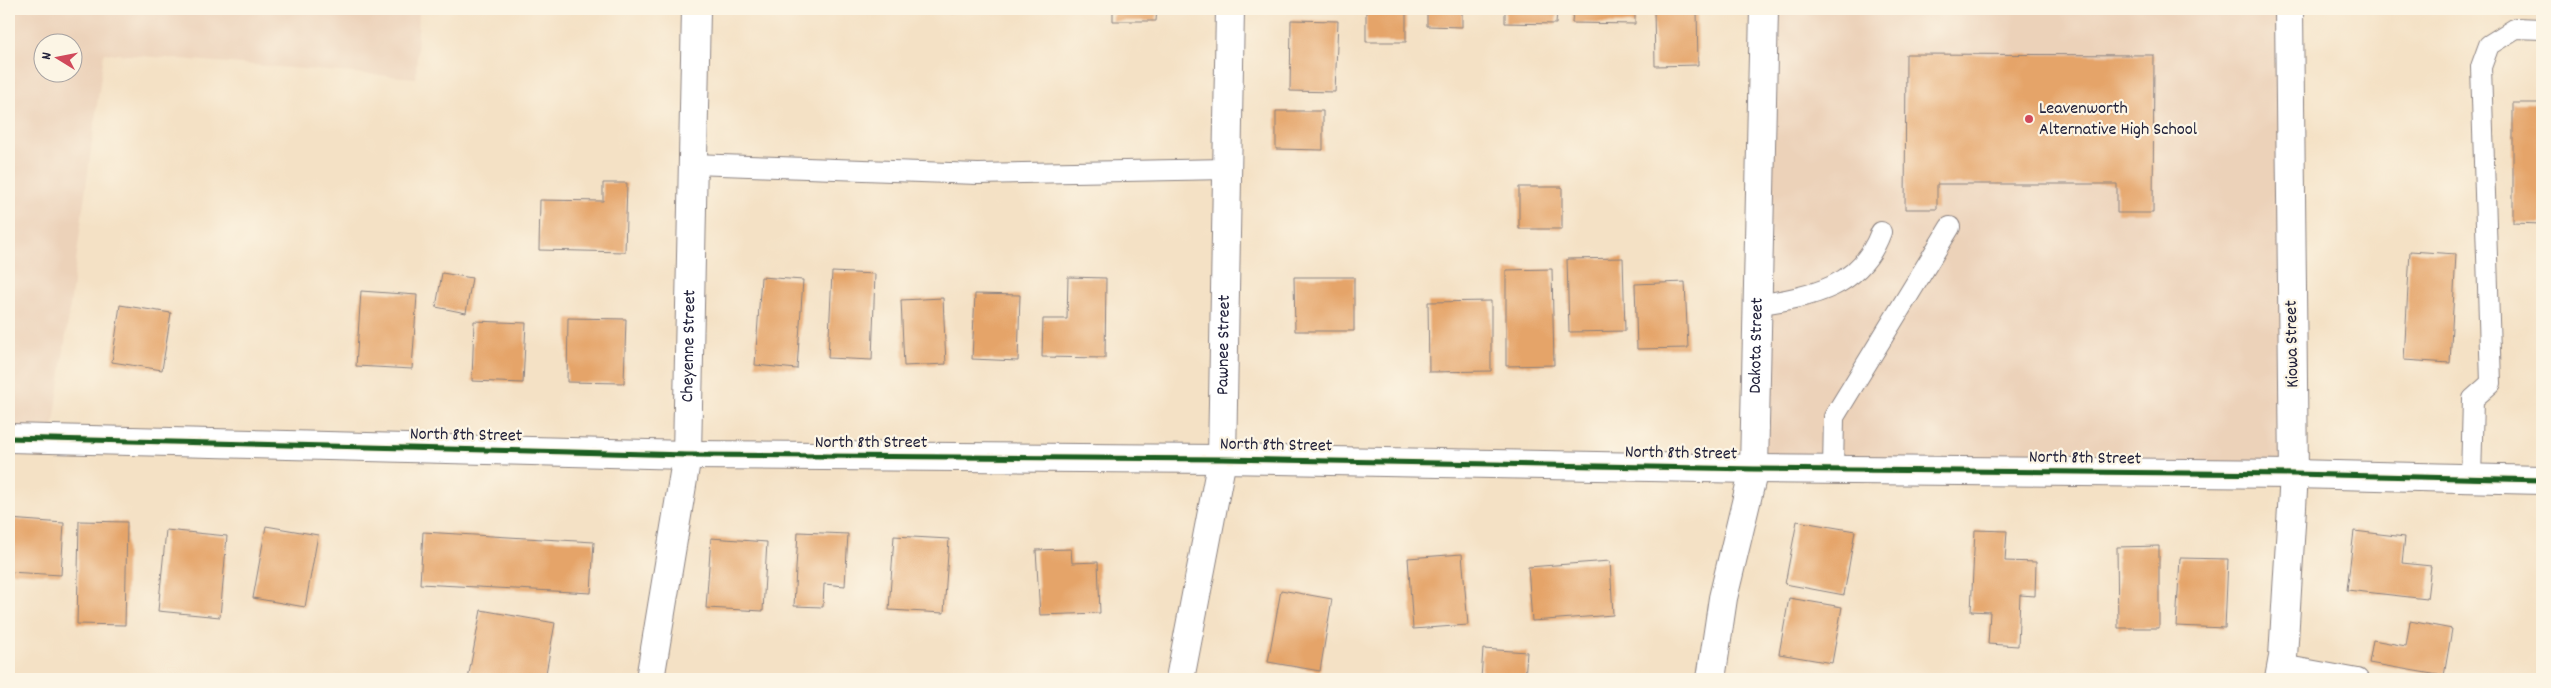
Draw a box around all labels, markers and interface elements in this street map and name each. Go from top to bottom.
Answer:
north arrow [32,32,82,82]
text: N [37,51,58,61]
place label: Leavenworth Alternative High School [2039,97,2198,143]
marker: Leavenworth Alternative High School [2023,113,2035,125]
street label: Cheyenne Street [676,289,703,403]
street label: Pawnee Street [1211,294,1237,395]
street label: Dakota Street [1743,297,1770,394]
street label: Kiowa Street [2280,300,2306,388]
street label: North 8th Street [410,423,523,449]
street label: North 8th Street [815,431,928,456]
street label: North 8th Street [1220,433,1333,459]
street label: North 8th Street [1625,441,1738,467]
street label: North 8th Street [2029,446,2142,472]

